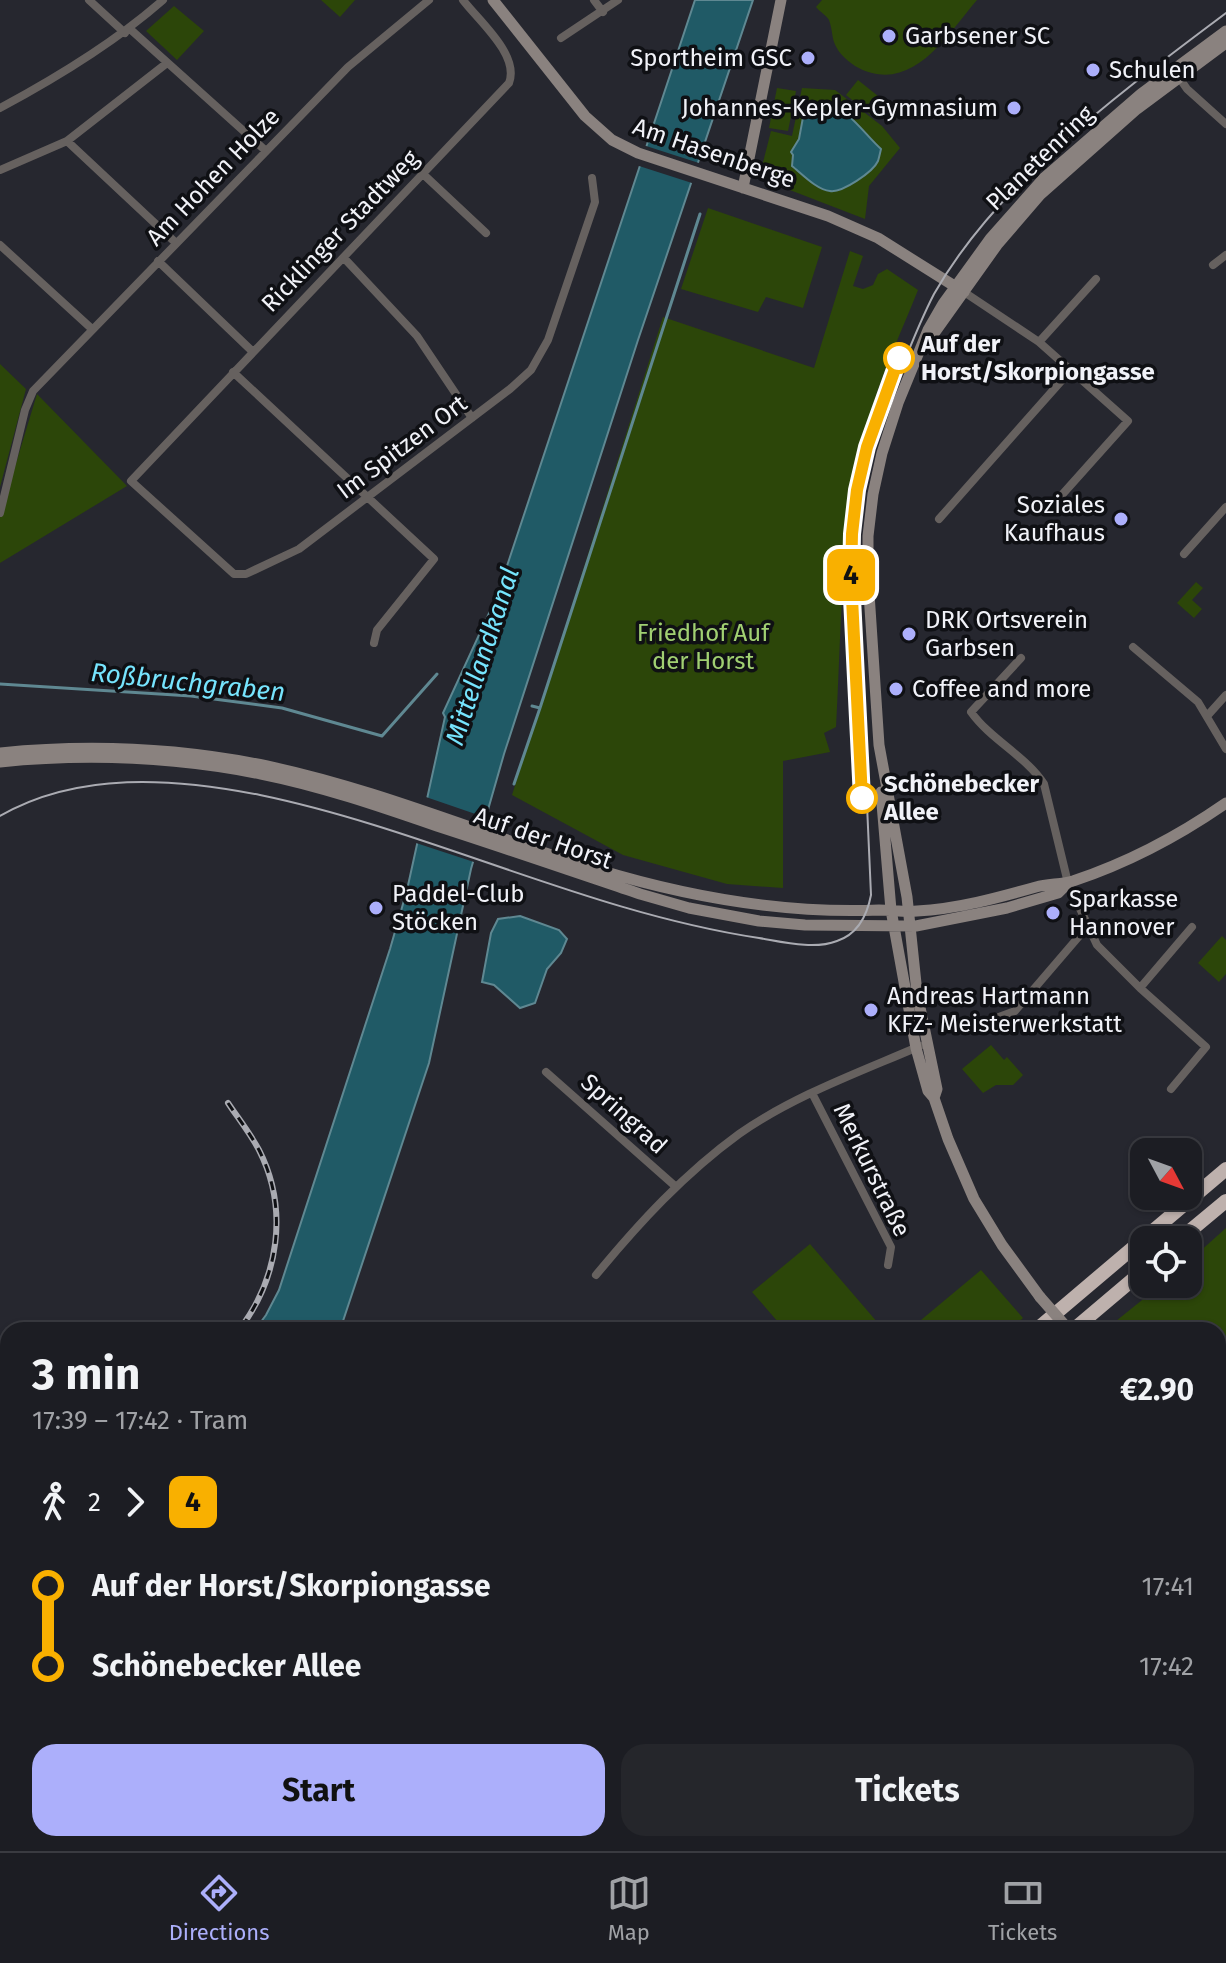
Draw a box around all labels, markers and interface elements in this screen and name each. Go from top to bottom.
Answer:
place label: Garbsener SC [905,22,1050,50]
marker: Garbsener SC [880,27,898,45]
place label: Sportheim GSC [630,44,792,72]
marker: Sportheim GSC [799,49,817,67]
place label: Schulen [1109,56,1196,84]
marker: Schulen [1084,61,1102,79]
place label: Johannes-Kepler-Gymnasium [682,94,998,122]
street label: Planetenring [980,99,1100,216]
marker: Johannes-Kepler-Gymnasium [1005,99,1023,117]
street label: Am Hohen Holze [141,103,285,251]
street label: Am Hasenberge [629,112,799,194]
street label: Ricklinger Stadtweg [256,144,425,318]
place label: Auf der Horst/Skorpiongasse [920,330,1155,386]
marker: Auf der Horst/Skorpiongasse [884,343,914,373]
street label: Im Spitzen Ort [332,389,473,505]
place label: Soziales Kaufhaus [1004,491,1105,547]
marker: Soziales Kaufhaus [1112,510,1130,528]
line badge: 4 [825,549,877,601]
text: 4 [843,558,859,591]
water label: Mittellandkanal [439,563,526,749]
place label: DRK Ortsverein Garbsen [925,606,1088,662]
park label: Friedhof Auf der Horst [637,619,771,675]
marker: DRK Ortsverein Garbsen [900,625,918,643]
water label: Roßbruchgraben [89,657,287,708]
place label: Coffee and more [912,675,1091,703]
marker: Coffee and more [887,680,905,698]
place label: Schönebecker Allee [883,770,1039,826]
marker: Schönebecker Allee [847,783,877,813]
street label: Auf der Horst [470,801,616,875]
place label: Paddel-Club Stöcken [392,880,524,936]
place label: Sparkasse Hannover [1069,885,1178,941]
marker: Paddel-Club Stöcken [367,899,385,917]
marker: Sparkasse Hannover [1044,904,1062,922]
place label: Andreas Hartmann KFZ- Meisterwerkstatt [887,982,1122,1038]
marker: Andreas Hartmann KFZ- Meisterwerkstatt [862,1001,880,1019]
street label: Springrad [575,1068,673,1160]
street label: Merkurstraße [828,1099,916,1241]
north arrow [1130,1138,1202,1210]
map controls [1130,1138,1202,1298]
button: locate [1130,1226,1202,1298]
text: 3 min [32,1348,140,1401]
text: €2.90 [1120,1372,1194,1408]
text: 17:39 – 17:42 · Tram [32,1405,248,1436]
icon: walk [32,1480,76,1524]
icon: forward [113,1480,157,1524]
text: 4 [185,1485,201,1518]
text: 2 [88,1487,101,1518]
text: Auf der Horst/Skorpiongasse [92,1568,491,1604]
text: 17:41 [1142,1571,1194,1602]
text: Schönebecker Allee [92,1648,361,1684]
text: 17:42 [1139,1651,1194,1682]
button: Start [32,1744,605,1836]
button: Tickets [621,1744,1194,1836]
tab: Directions [169,1871,270,1946]
tab: Map [607,1871,651,1946]
tab: Tickets [988,1871,1057,1946]

